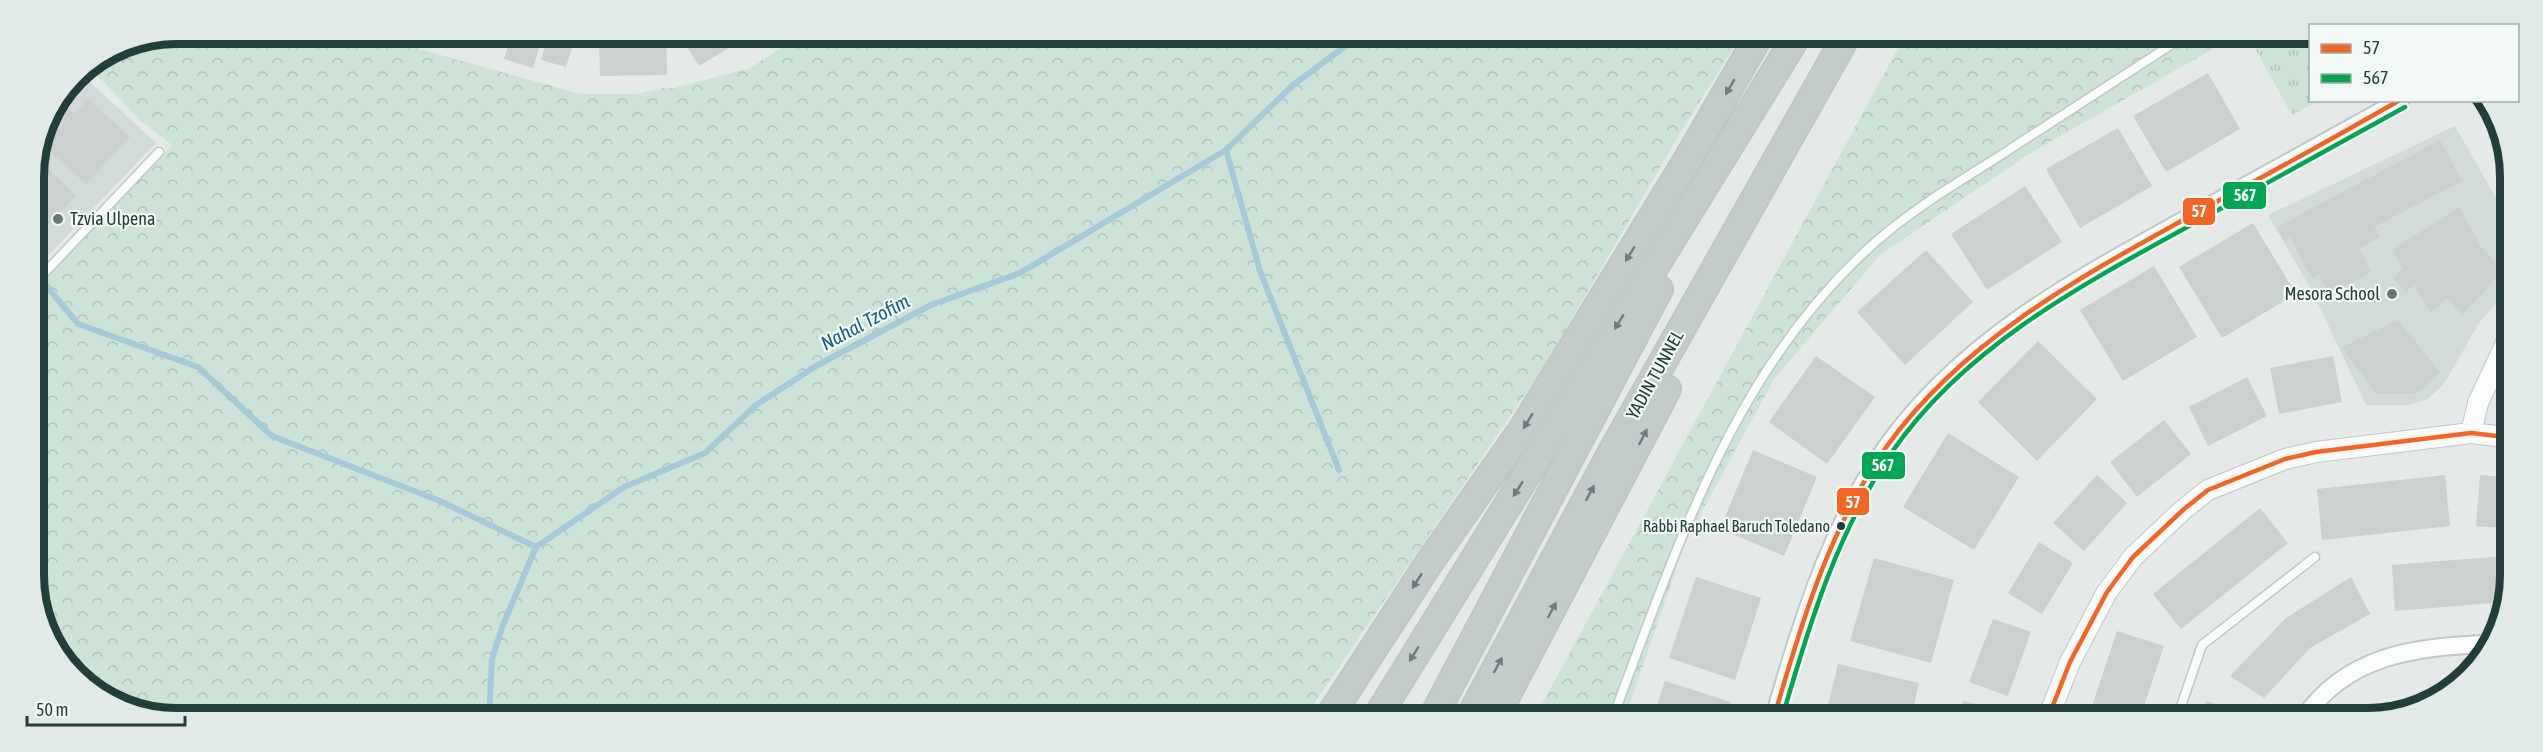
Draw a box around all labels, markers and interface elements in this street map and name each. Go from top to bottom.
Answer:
legend [2309,24,2519,102]
text: 57 [2363,37,2380,58]
text: 567 [2363,67,2388,88]
one-way arrow [1725,79,1735,96]
line badge: 567 [2222,181,2267,210]
text: 567 [2234,186,2256,204]
line badge: 57 [2182,197,2216,226]
text: 57 [2191,202,2207,220]
place label: Tzvia Ulpena [70,208,155,229]
marker: Tzvia Ulpena [51,212,65,226]
one-way arrow [1624,246,1635,262]
place label: Mesora School [2285,283,2380,304]
marker: Mesora School [2385,287,2399,301]
water label: Nahal Tzofim [817,289,913,354]
one-way arrow [1614,314,1625,330]
street label: YADIN TUNNEL [1622,327,1688,423]
one-way arrow [1522,412,1534,428]
one-way arrow [1638,429,1647,446]
line badge: 567 [1861,451,1906,480]
text: 567 [1872,456,1894,474]
one-way arrow [1512,480,1523,497]
one-way arrow [1585,485,1595,502]
line badge: 57 [1836,487,1870,516]
text: 57 [1845,493,1861,511]
place label: Rabbi Raphael Baruch Toledano [1643,517,1830,536]
marker: Rabbi Raphael Baruch Toledano [1835,520,1847,532]
one-way arrow [1412,573,1423,589]
one-way arrow [1547,601,1557,618]
one-way arrow [1409,646,1419,663]
one-way arrow [1493,657,1503,674]
scale bar [27,689,184,727]
text: 50 m [36,699,68,720]

